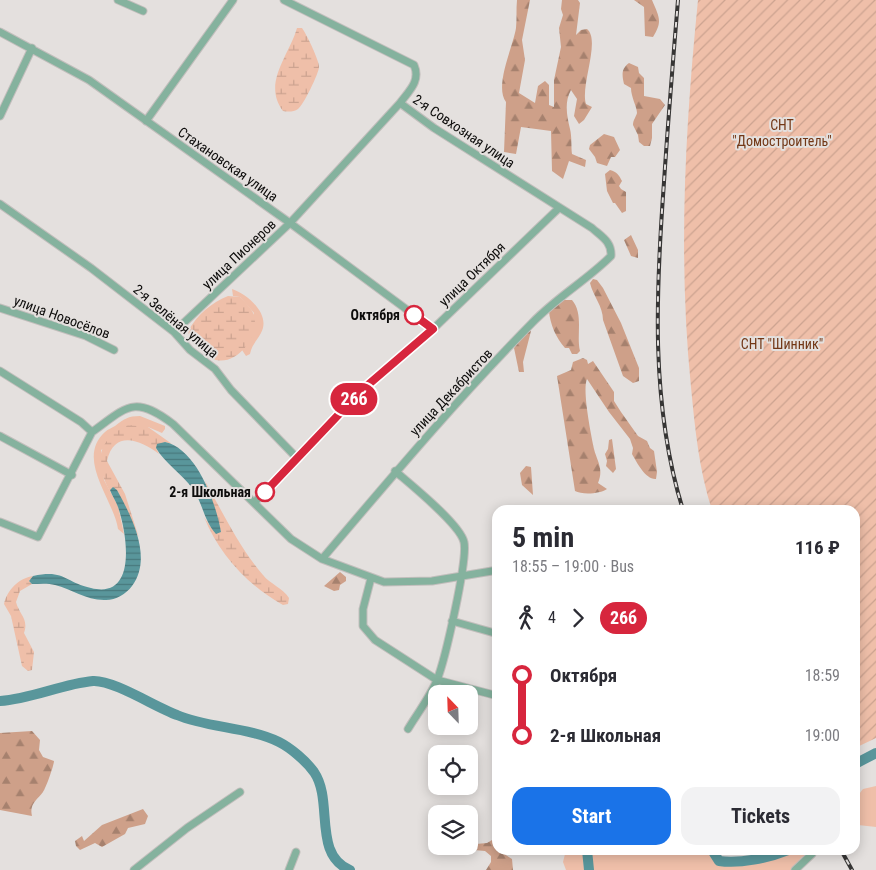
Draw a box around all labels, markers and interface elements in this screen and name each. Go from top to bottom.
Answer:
street label: 2-я Совхозная улица [410,91,518,171]
park label: СНТ "Домостроитель" [732,117,832,149]
street label: Стахановская улица [175,124,281,204]
street label: улица Пионеров [199,216,279,292]
street label: улица Октября [436,239,508,309]
street label: 2-я Зелёная улица [130,281,222,361]
street label: улица Новосёлов [12,292,112,342]
marker: Октября [404,305,424,325]
place label: Октября [351,307,400,323]
park label: СНТ "Шинник" [741,336,823,352]
street label: улица Декабристов [407,345,495,439]
line badge: 26б [325,383,383,415]
text: 26б [340,388,368,409]
marker: 2-я Школьная [255,482,275,502]
place label: 2-я Школьная [169,484,251,500]
text: 5 min [512,521,574,554]
text: 116 ₽ [795,536,840,559]
text: 18:55 – 19:00 · Bus [512,557,634,576]
icon: walk [512,604,540,632]
icon: forward [564,604,592,632]
text: 26б [610,607,637,628]
text: 4 [548,608,556,627]
text: Октября [550,664,617,687]
text: 18:59 [805,666,840,685]
north arrow [428,685,478,735]
map controls [428,685,478,855]
text: 2-я Школьная [550,724,661,747]
text: 19:00 [805,726,840,745]
button: locate [428,745,478,795]
button: Start [512,787,671,845]
button: Tickets [681,787,840,845]
button: layers [428,805,478,855]

